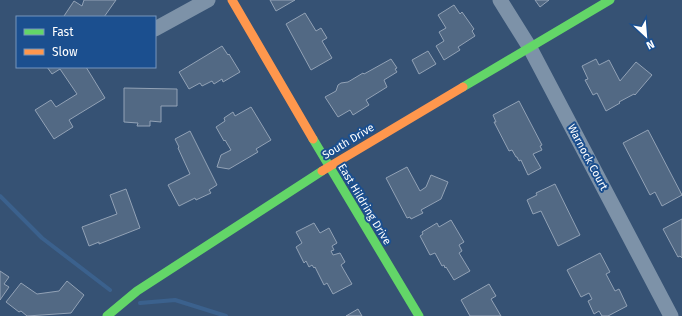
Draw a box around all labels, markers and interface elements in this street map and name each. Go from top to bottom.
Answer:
legend [16,16,156,68]
north arrow [626,16,666,56]
text: Fast [52,25,74,39]
text: N [644,37,656,52]
text: Slow [52,45,78,59]
street label: South Drive [320,121,376,162]
street label: Warnock Court [565,122,610,192]
street label: East Hildring Drive [335,161,394,247]

